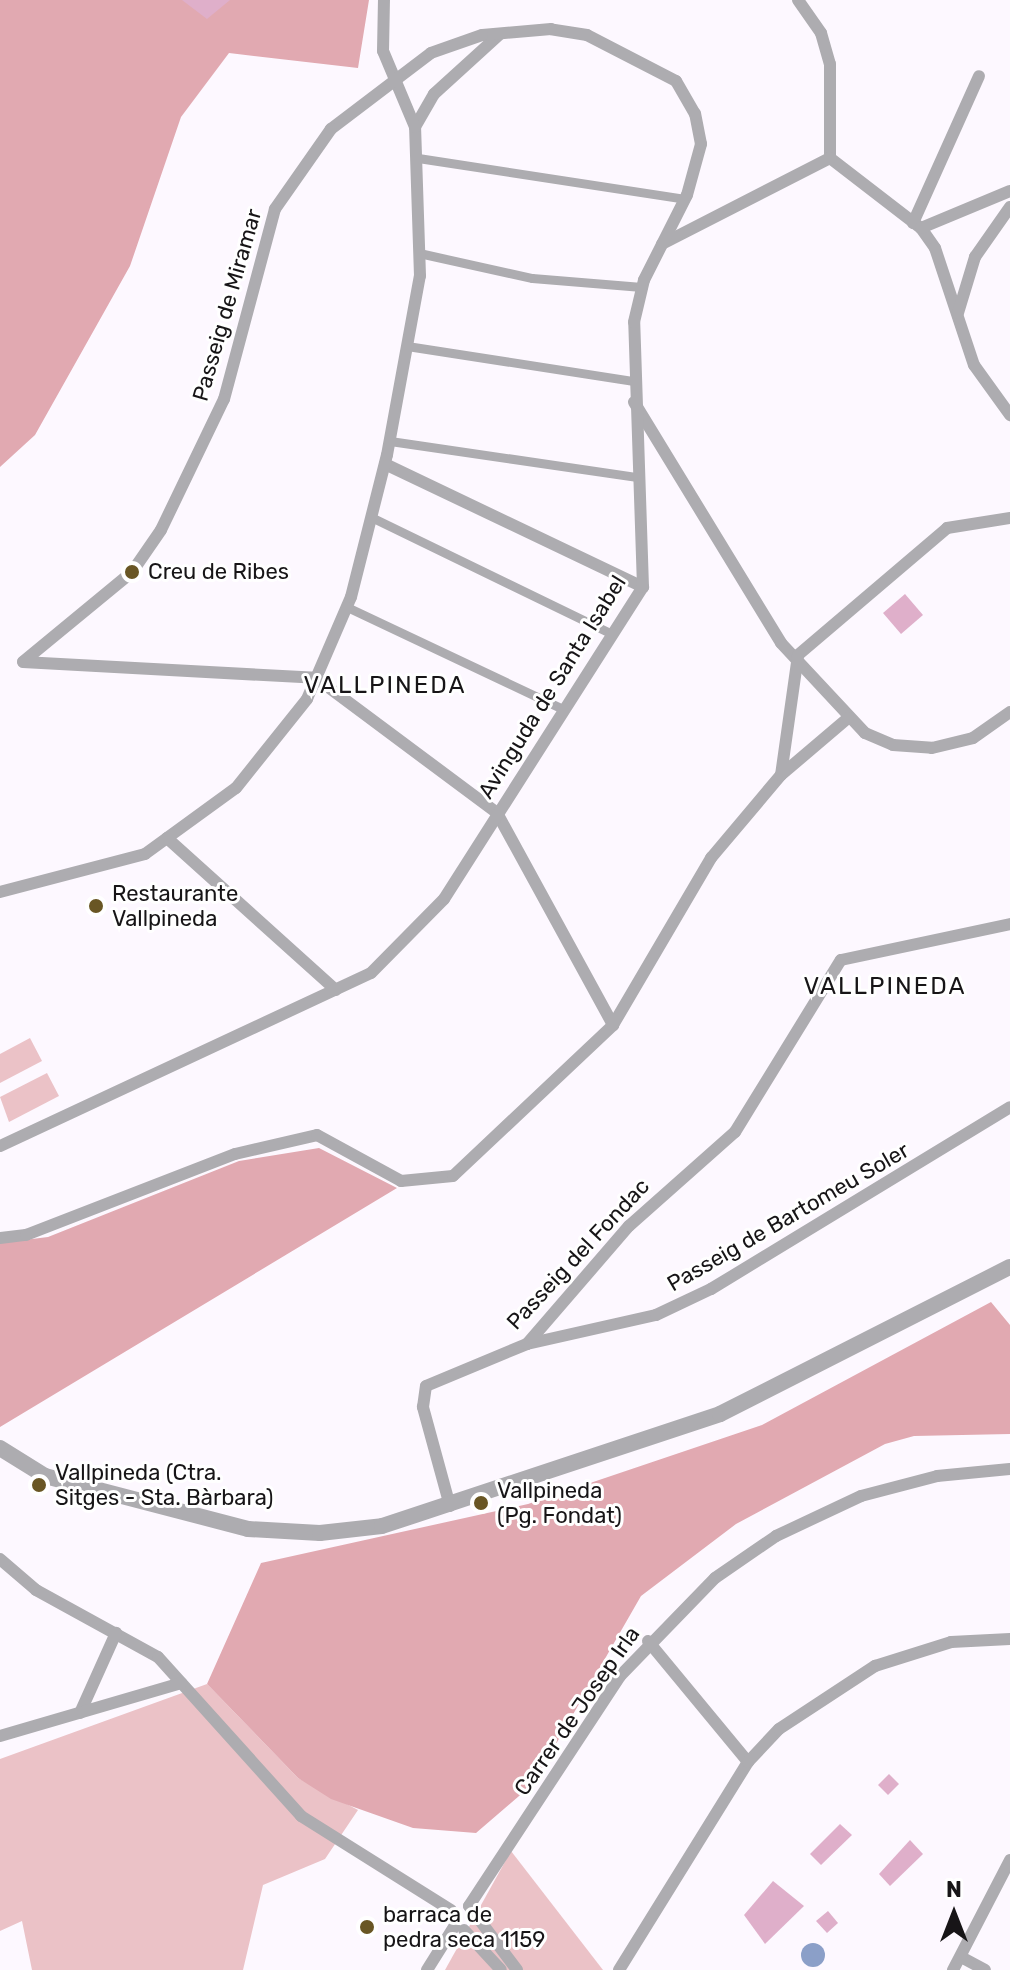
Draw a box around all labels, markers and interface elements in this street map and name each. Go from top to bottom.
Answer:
street label: Passeig de Miramar [187,206,267,404]
place label: Creu de Ribes [148,559,289,585]
marker: Creu de Ribes [123,563,141,581]
street label: Avinguda de Santa Isabel [472,571,632,803]
district label: VALLPINEDA [303,672,467,700]
place label: Restaurante Vallpineda [112,880,238,932]
marker: Restaurante Vallpineda [87,897,105,915]
district label: VALLPINEDA [803,973,967,1001]
street label: Passeig de Bartomeu Soler [662,1137,914,1297]
street label: Passeig del Fondac [501,1173,655,1335]
place label: Vallpineda (Ctra. Sitges - Sta. Bàrbara) [55,1459,273,1510]
marker: Vallpineda (Ctra. Sitges - Sta. Bàrbara) [30,1476,48,1494]
place label: Vallpineda (Pg. Fondat) [497,1477,622,1528]
marker: Vallpineda (Pg. Fondat) [472,1494,490,1512]
street label: Carrer de Josep Irla [509,1621,645,1801]
north arrow [914,1874,994,1954]
text: N [946,1876,962,1903]
place label: barraca de pedra seca 1159 [383,1901,545,1952]
marker: barraca de pedra seca 1159 [358,1918,376,1936]

